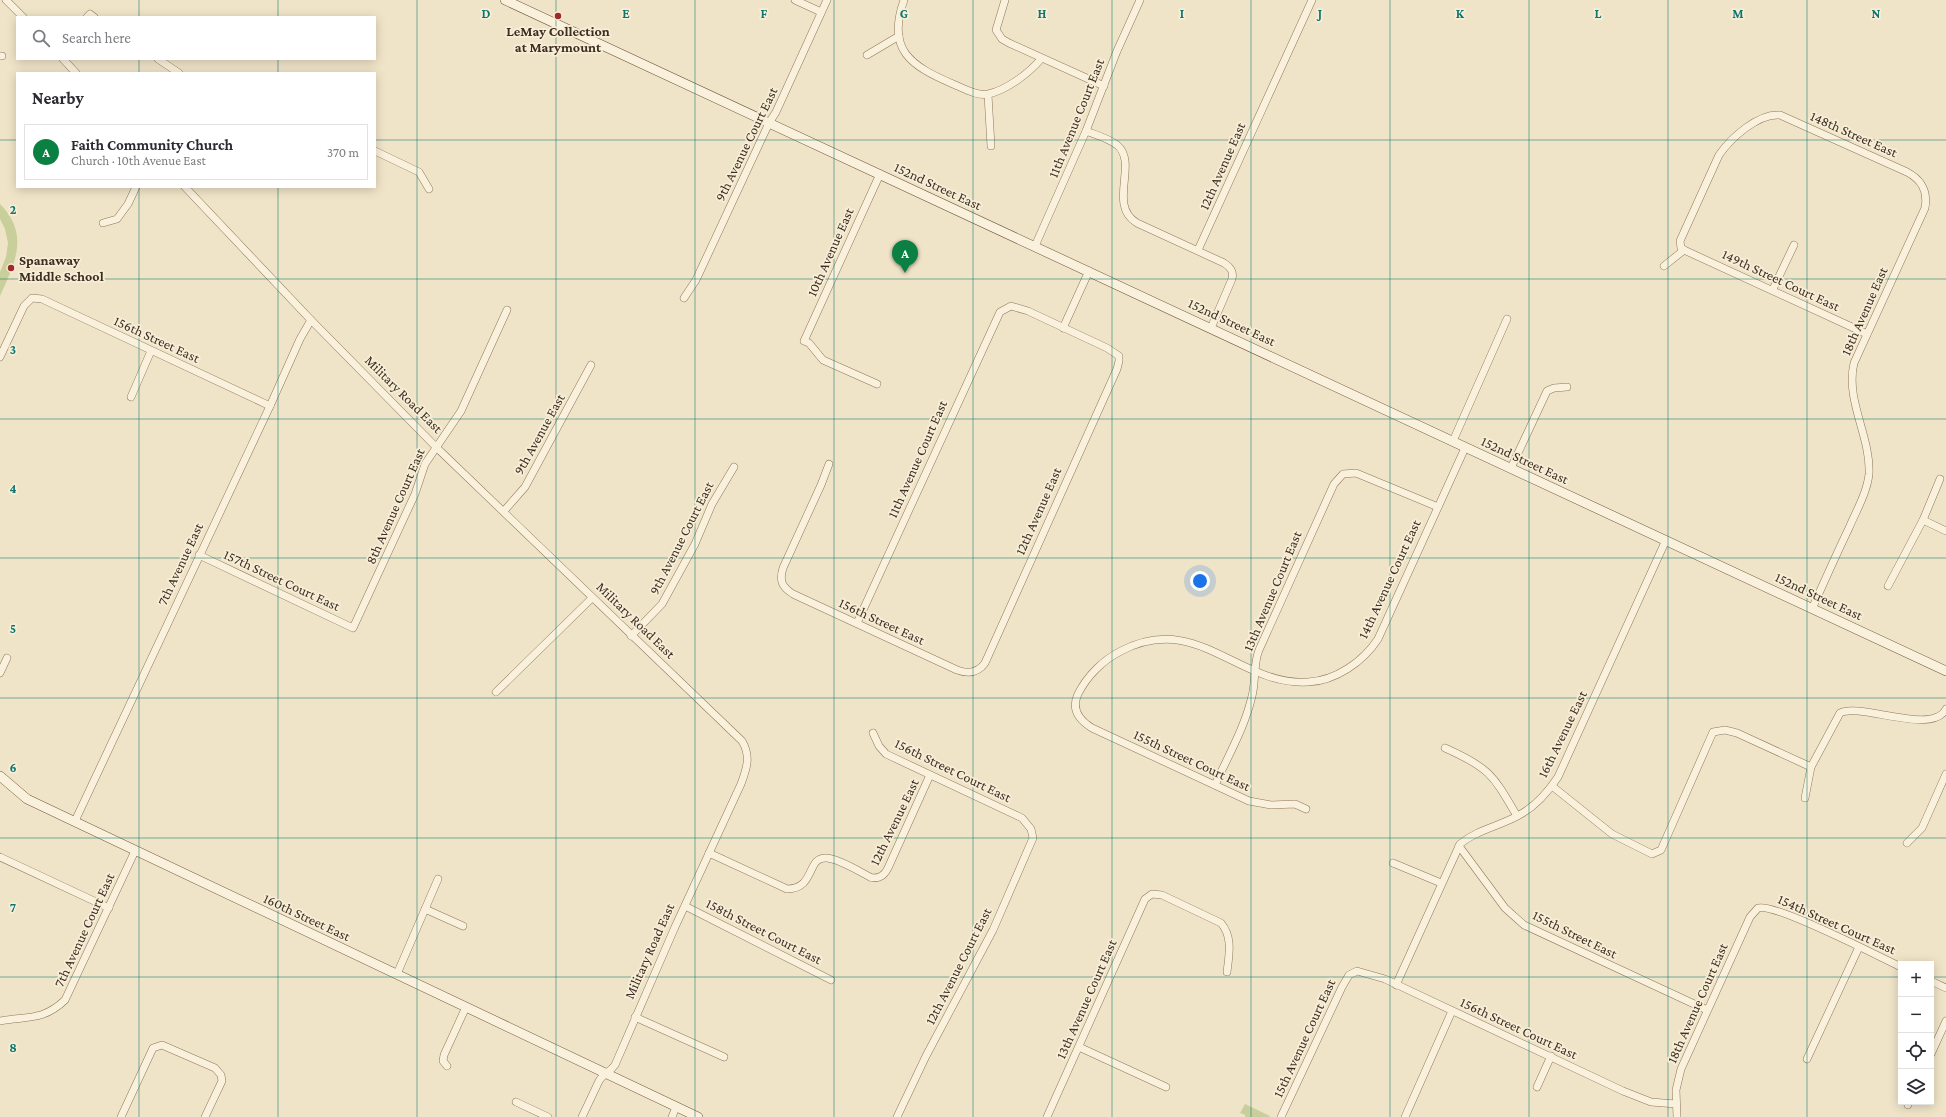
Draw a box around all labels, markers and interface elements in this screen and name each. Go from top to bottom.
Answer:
text: D [482,6,491,21]
text: E [622,6,630,21]
text: F [761,6,768,21]
text: G [900,6,908,21]
text: H [1038,6,1047,21]
text: I [1180,6,1184,21]
text: J [1316,6,1322,21]
text: K [1456,6,1465,21]
text: L [1595,6,1602,21]
text: M [1732,6,1744,21]
text: N [1872,6,1881,21]
marker: LeMay Collection at Marymount [553,11,563,21]
search box [16,16,376,60]
place label: LeMay Collection at Marymount [506,23,610,55]
icon: search [30,27,52,49]
text: Search here [62,30,131,46]
street label: 11th Avenue Court East [1045,56,1107,180]
street label: 9th Avenue Court East [711,84,781,204]
text: Nearby [32,89,84,108]
street label: 148th Street East [1808,108,1900,161]
street label: 12th Avenue East [1196,119,1249,212]
text: Faith Community Church [71,137,233,153]
text: A [42,145,50,160]
text: 370 m [327,145,359,160]
text: Church · 10th Avenue East [71,153,206,168]
street label: 152nd Street East [892,159,985,213]
text: 2 [10,202,17,217]
street label: 10th Avenue East [803,205,857,299]
pin: A [892,240,918,273]
street label: 149th Street Court East [1720,246,1843,314]
place label: Spanaway Middle School [19,252,104,284]
marker: Spanaway Middle School [6,263,16,273]
street label: 18th Avenue East [1837,264,1891,358]
street label: 152nd Street East [1186,295,1279,349]
street label: 156th Street East [112,312,203,366]
text: 3 [10,342,16,357]
street label: Military Road East [362,352,446,436]
street label: 9th Avenue East [510,390,568,477]
street label: 11th Avenue Court East [884,397,950,520]
street label: 152nd Street East [1479,433,1572,487]
street label: 8th Avenue Court East [362,445,428,566]
street label: 12th Avenue East [1012,464,1065,557]
street label: 9th Avenue Court East [646,478,717,597]
text: 4 [9,481,17,496]
street label: 14th Avenue Court East [1354,517,1424,641]
street label: 7th Avenue East [154,520,206,608]
street label: 13th Avenue Court East [1239,528,1305,653]
street label: 157th Street Court East [221,546,343,614]
street label: 152nd Street East [1773,569,1866,623]
your location [1190,571,1210,591]
street label: Military Road East [593,578,679,662]
street label: 156th Street East [837,594,928,648]
text: 5 [10,621,16,636]
street label: 16th Avenue East [1534,688,1590,780]
street label: 155th Street Court East [1131,726,1253,794]
street label: 156th Street Court East [892,735,1014,805]
text: 6 [9,760,17,775]
street label: 12th Avenue East [866,776,922,868]
street label: 7th Avenue Court East [51,870,118,990]
street label: 160th Street East [261,890,353,944]
street label: 154th Street Court East [1775,891,1899,957]
street label: 158th Street Court East [703,895,825,967]
text: 7 [10,900,16,915]
street label: Military Road East [621,900,677,1001]
street label: 12th Avenue Court East [922,905,995,1027]
street label: 155th Street East [1530,907,1620,962]
street label: 13th Avenue Court East [1052,937,1120,1061]
street label: 18th Avenue Court East [1663,940,1731,1066]
map controls [1898,961,1934,1105]
button: + [1898,961,1934,997]
street label: 15th Avenue Court East [1270,976,1339,1100]
street label: 156th Street Court East [1458,994,1580,1062]
button: − [1898,997,1934,1033]
button: locate [1898,1033,1934,1069]
text: 8 [9,1040,17,1055]
button: layers [1898,1069,1934,1105]

